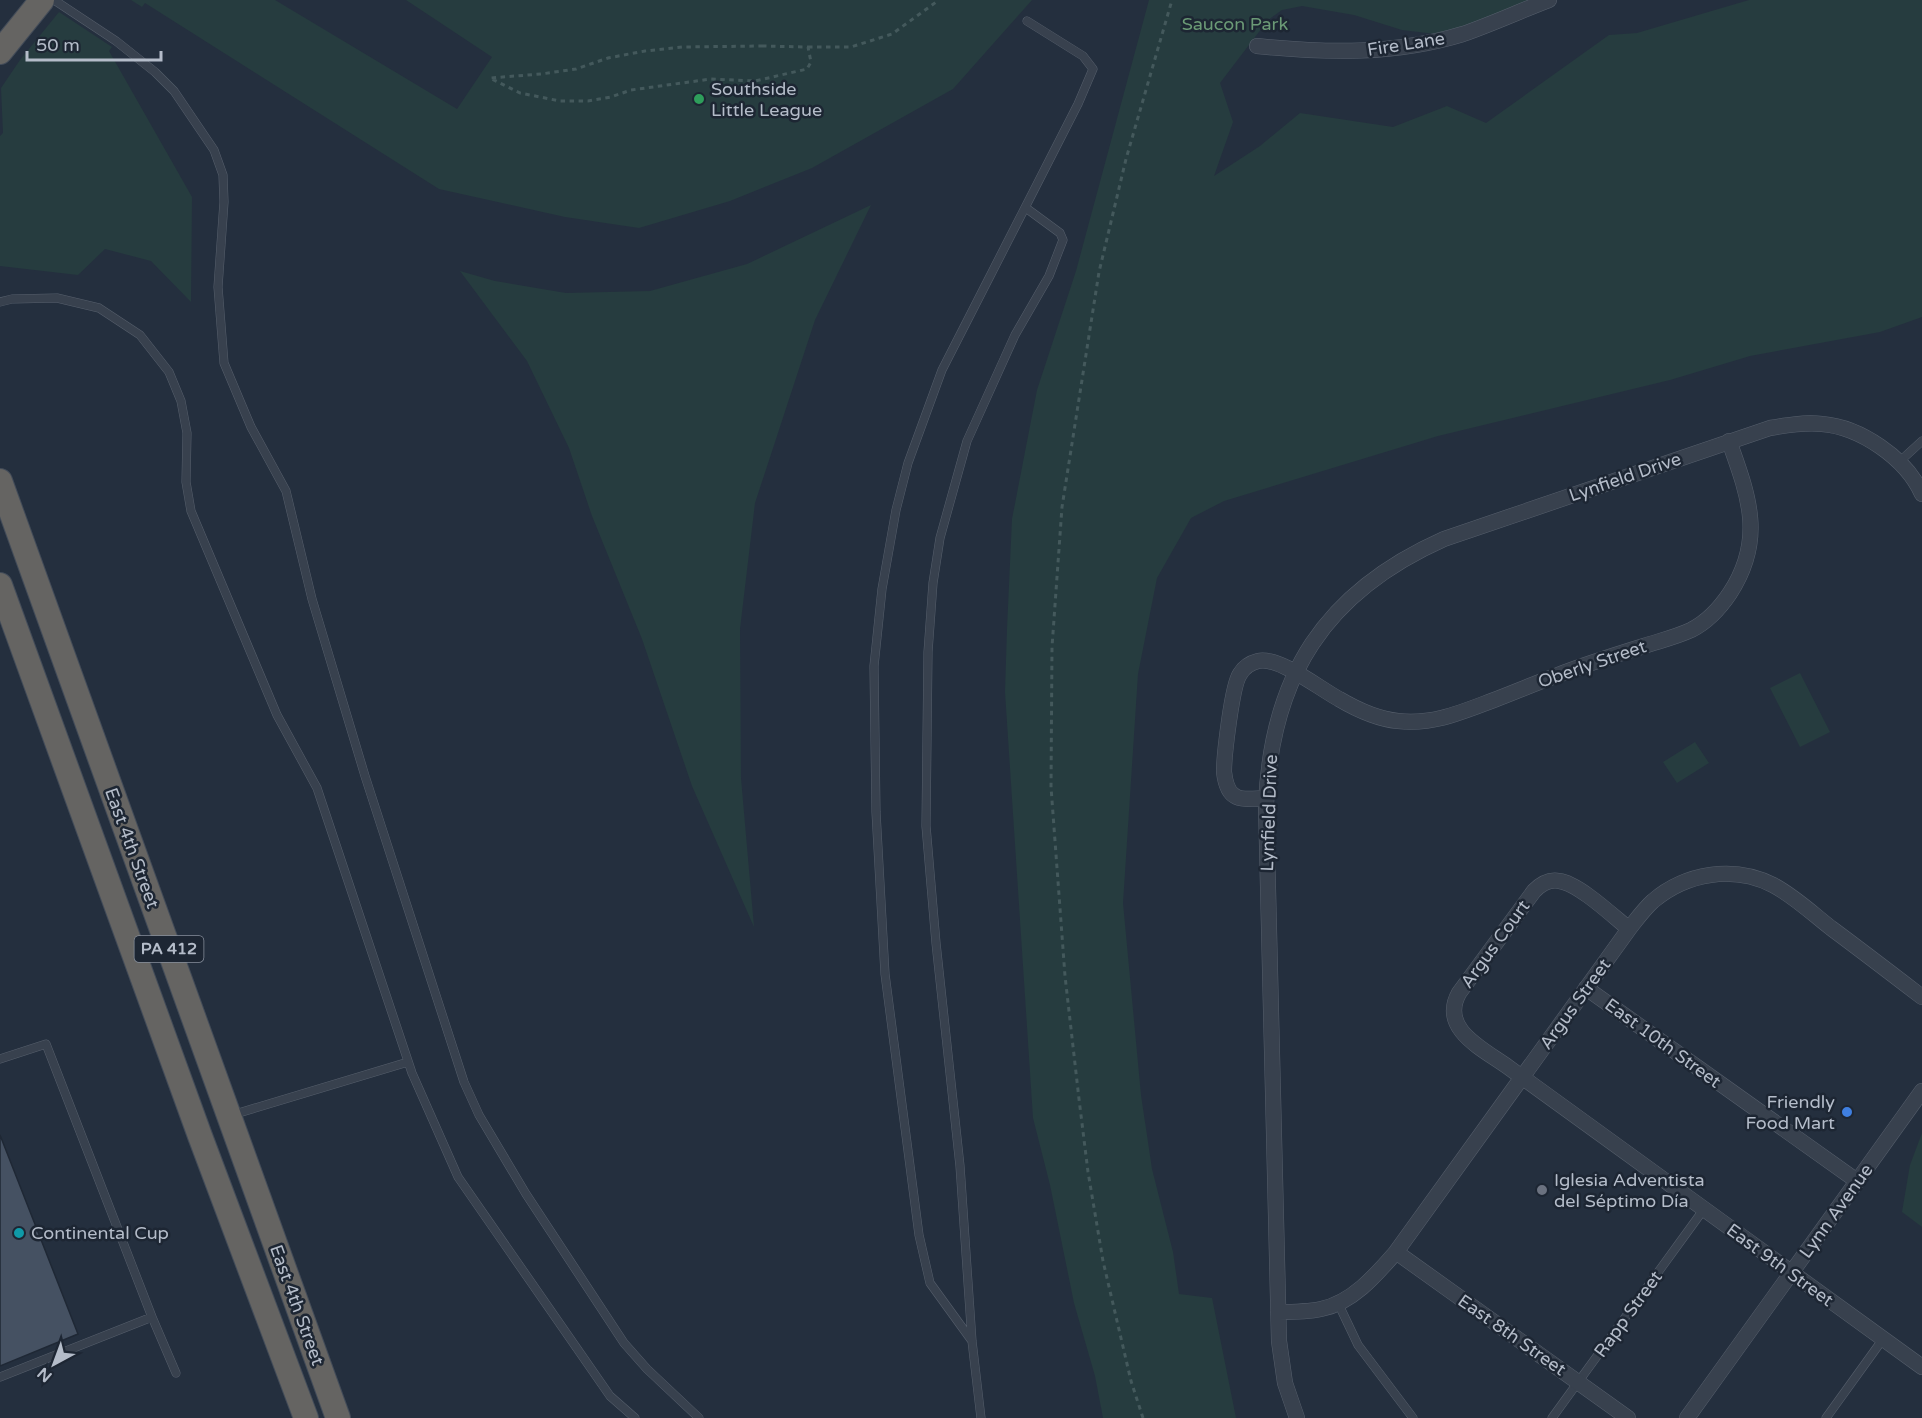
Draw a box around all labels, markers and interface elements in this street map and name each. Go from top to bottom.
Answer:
park label: Saucon Park [1182,13,1289,35]
scale bar [27,24,160,62]
street label: Fire Lane [1366,27,1446,61]
text: 50 m [36,34,80,56]
place label: Southside Little League [711,78,822,121]
marker: Southside Little League [692,92,706,106]
street label: Lynfield Drive [1566,448,1684,506]
street label: Oberly Street [1535,635,1649,693]
street label: Lynfield Drive [1256,754,1282,872]
street label: East 4th Street [100,785,164,911]
street label: Argus Court [1456,896,1534,992]
road number: PA 412 [134,936,204,962]
street label: Argus Street [1535,954,1615,1054]
street label: East 10th Street [1601,993,1725,1093]
place label: Friendly Food Mart [1746,1091,1835,1134]
marker: Friendly Food Mart [1840,1105,1854,1119]
street label: Lynn Avenue [1794,1160,1878,1262]
place label: Iglesia Adventista del Séptimo Día [1554,1169,1705,1212]
marker: Iglesia Adventista del Séptimo Día [1535,1183,1549,1197]
street label: East 9th Street [1722,1219,1838,1311]
place label: Continental Cup [31,1222,169,1244]
marker: Continental Cup [12,1226,26,1240]
street label: East 4th Street [265,1242,329,1368]
street label: Rapp Street [1589,1266,1667,1362]
street label: East 8th Street [1454,1290,1570,1380]
north arrow [24,1334,84,1394]
text: N [33,1363,56,1386]

